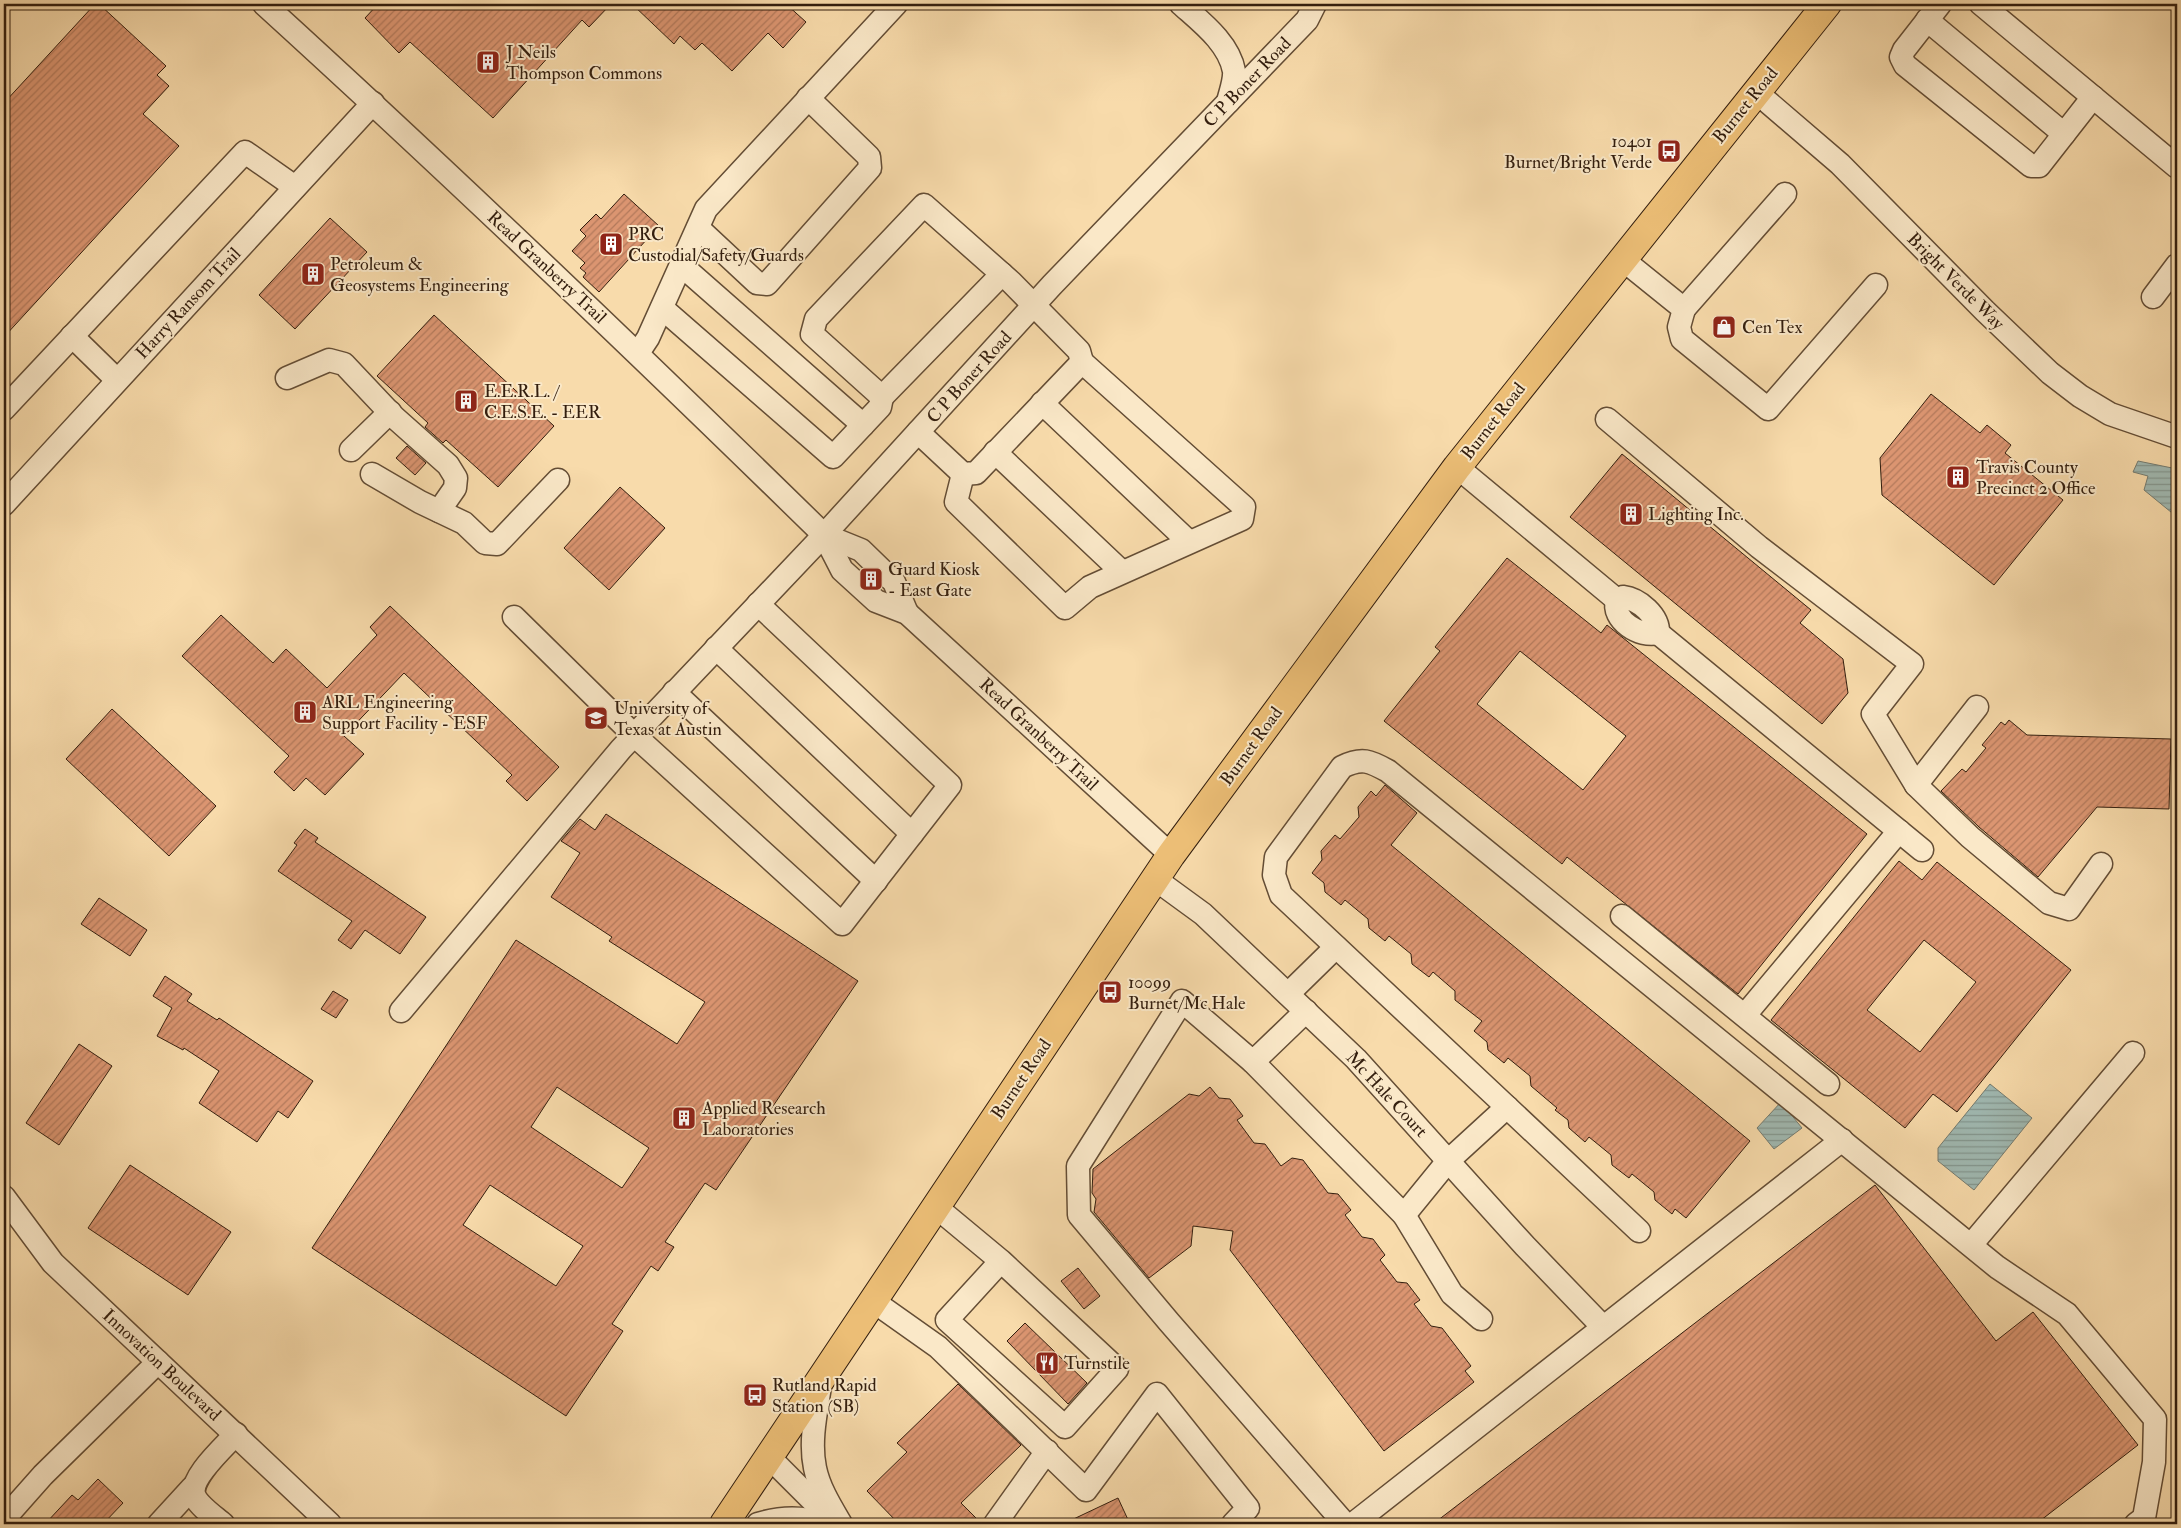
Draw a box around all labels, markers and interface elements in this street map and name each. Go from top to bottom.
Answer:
street label: C P Boner Road [1199,32,1296,132]
place label: J Neils Thompson Commons [505,41,662,85]
building icon: J Neils Thompson Commons [475,49,501,75]
street label: Burnet Road [1708,62,1783,148]
place label: 10401 Burnet/Bright Verde [1504,130,1652,174]
bus stop icon: 10401 Burnet/Bright Verde [1656,138,1682,164]
street label: Read Granberry Trail [482,206,612,329]
place label: PRC Custodial/Safety/Guards [628,223,804,267]
street label: Bright Verde Way [1902,228,2010,336]
building icon: PRC Custodial/Safety/Guards [598,231,624,257]
street label: Harry Ransom Trail [131,242,246,364]
place label: Petroleum & Geosystems Engineering [330,253,510,297]
building icon: Petroleum & Geosystems Engineering [300,261,326,287]
shop icon: Cen Tex [1711,314,1737,340]
place label: Cen Tex [1742,316,1802,339]
street label: C P Boner Road [922,326,1017,428]
street label: Burnet Road [1456,378,1531,465]
place label: E.E.R.L. / C.E.S.E. - EER [484,380,602,424]
building icon: E.E.R.L. / C.E.S.E. - EER [453,388,479,414]
place label: Travis County Precinct 2 Office [1976,456,2096,500]
building icon: Travis County Precinct 2 Office [1945,464,1971,490]
building icon: Lighting Inc. [1618,501,1644,527]
place label: Lighting Inc. [1648,503,1744,526]
place label: Guard Kiosk - East Gate [888,558,980,602]
building icon: Guard Kiosk - East Gate [858,566,884,592]
street label: Read Granberry Trail [974,673,1104,796]
place label: ARL Engineering Support Facility - ESF [321,691,487,735]
place label: University of Texas at Austin [614,697,722,741]
building icon: ARL Engineering Support Facility - ESF [292,699,318,725]
street label: Burnet Road [1215,702,1288,790]
school or university icon: University of Texas at Austin [583,705,609,731]
place label: 10099 Burnet/Mc Hale [1128,971,1246,1015]
bus stop icon: 10099 Burnet/Mc Hale [1097,979,1123,1005]
street label: Burnet Road [986,1035,1057,1124]
street label: Mc Hale Court [1341,1046,1433,1142]
place label: Applied Research Laboratories [701,1097,826,1141]
building icon: Applied Research Laboratories [671,1105,697,1131]
street label: Innovation Boulevard [97,1304,226,1426]
restaurant icon: Turnstile [1034,1350,1060,1376]
place label: Turnstile [1064,1352,1130,1375]
place label: Rutland Rapid Station (SB) [772,1374,877,1418]
bus stop icon: Rutland Rapid Station (SB) [742,1382,768,1408]

